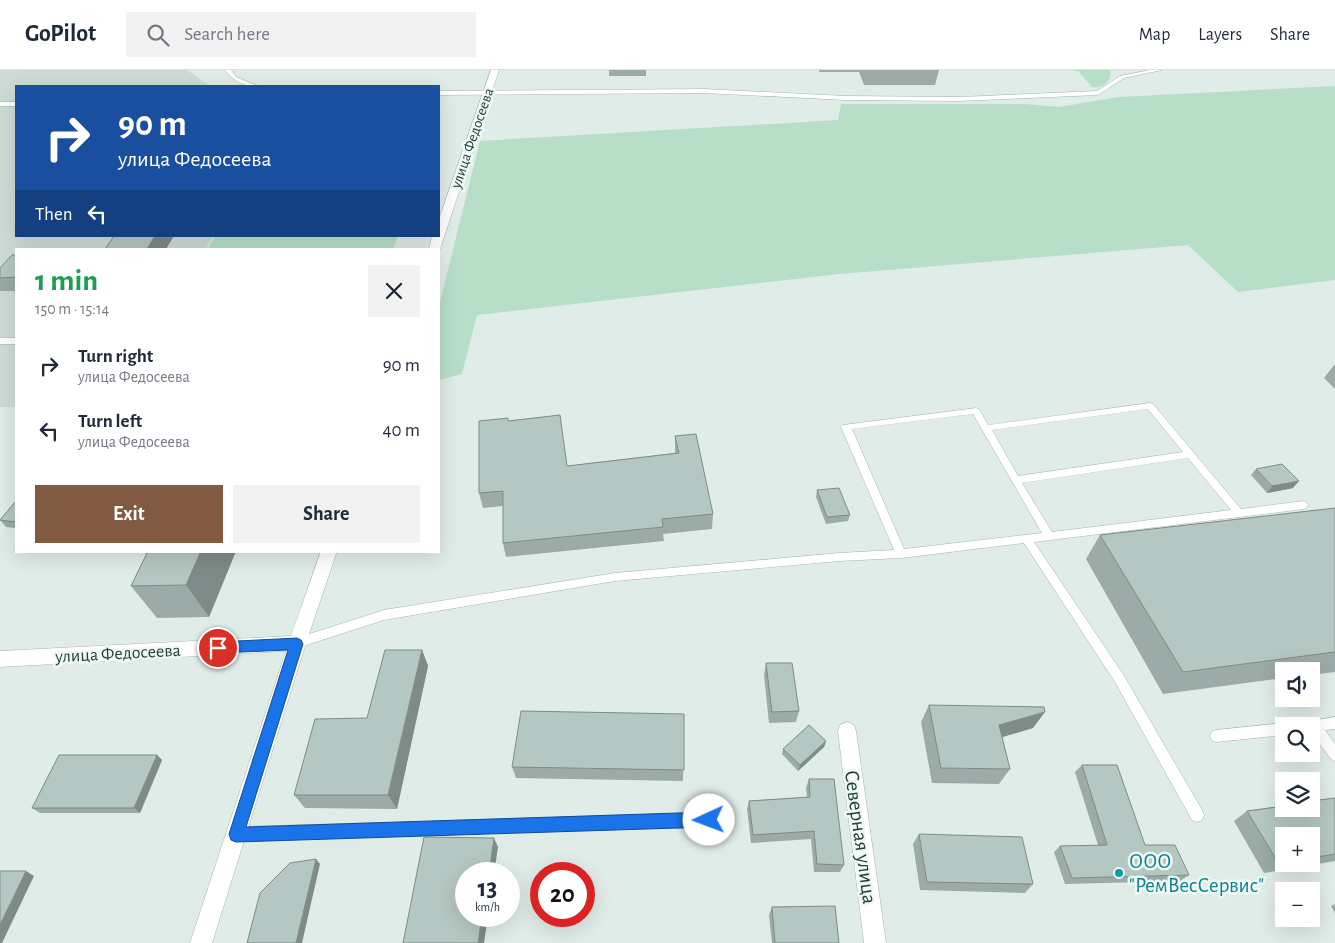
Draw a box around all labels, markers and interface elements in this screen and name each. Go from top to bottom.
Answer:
search box [126,12,476,57]
icon: search [144,21,172,49]
text: GoPilot [25,22,96,46]
text: Search here [184,25,270,44]
text: Map [1139,26,1170,44]
text: Layers [1198,26,1242,44]
text: Share [1270,26,1310,44]
street label: улица Федосеева [448,86,497,191]
icon: right [35,105,100,170]
text: 90 m [118,107,187,142]
text: улица Федосеева [118,148,272,170]
icon: left [83,200,111,228]
text: Then [35,205,73,224]
button: close [368,265,420,317]
text: 1 min [35,266,98,296]
text: 150 m · 15:14 [35,301,109,317]
text: Turn right [78,347,153,366]
icon: right [35,352,63,380]
text: 90 m [383,356,420,375]
text: улица Федосеева [78,369,190,385]
text: Turn left [78,412,142,431]
icon: left [35,417,63,445]
text: 40 m [382,421,420,440]
text: улица Федосеева [78,434,190,450]
button: Exit [35,485,223,543]
button: Share [233,485,420,543]
pin [197,627,239,669]
icon: arrive [204,634,232,662]
street label: улица Федосеева [54,642,181,666]
map controls [1275,662,1320,927]
button: sound [1275,662,1320,707]
button: search [1275,717,1320,762]
street label: Северная улица [841,769,880,906]
button: layers [1275,772,1320,817]
position arrow [682,793,734,845]
button: + [1275,827,1320,872]
place label: ООО "РемВесСервис" [1129,851,1264,896]
speed limit sign: 20 [530,862,595,927]
marker: ООО "РемВесСервис" [1113,867,1125,879]
text: 13 [478,876,497,901]
button: − [1275,882,1320,927]
text: km/h [475,901,500,913]

